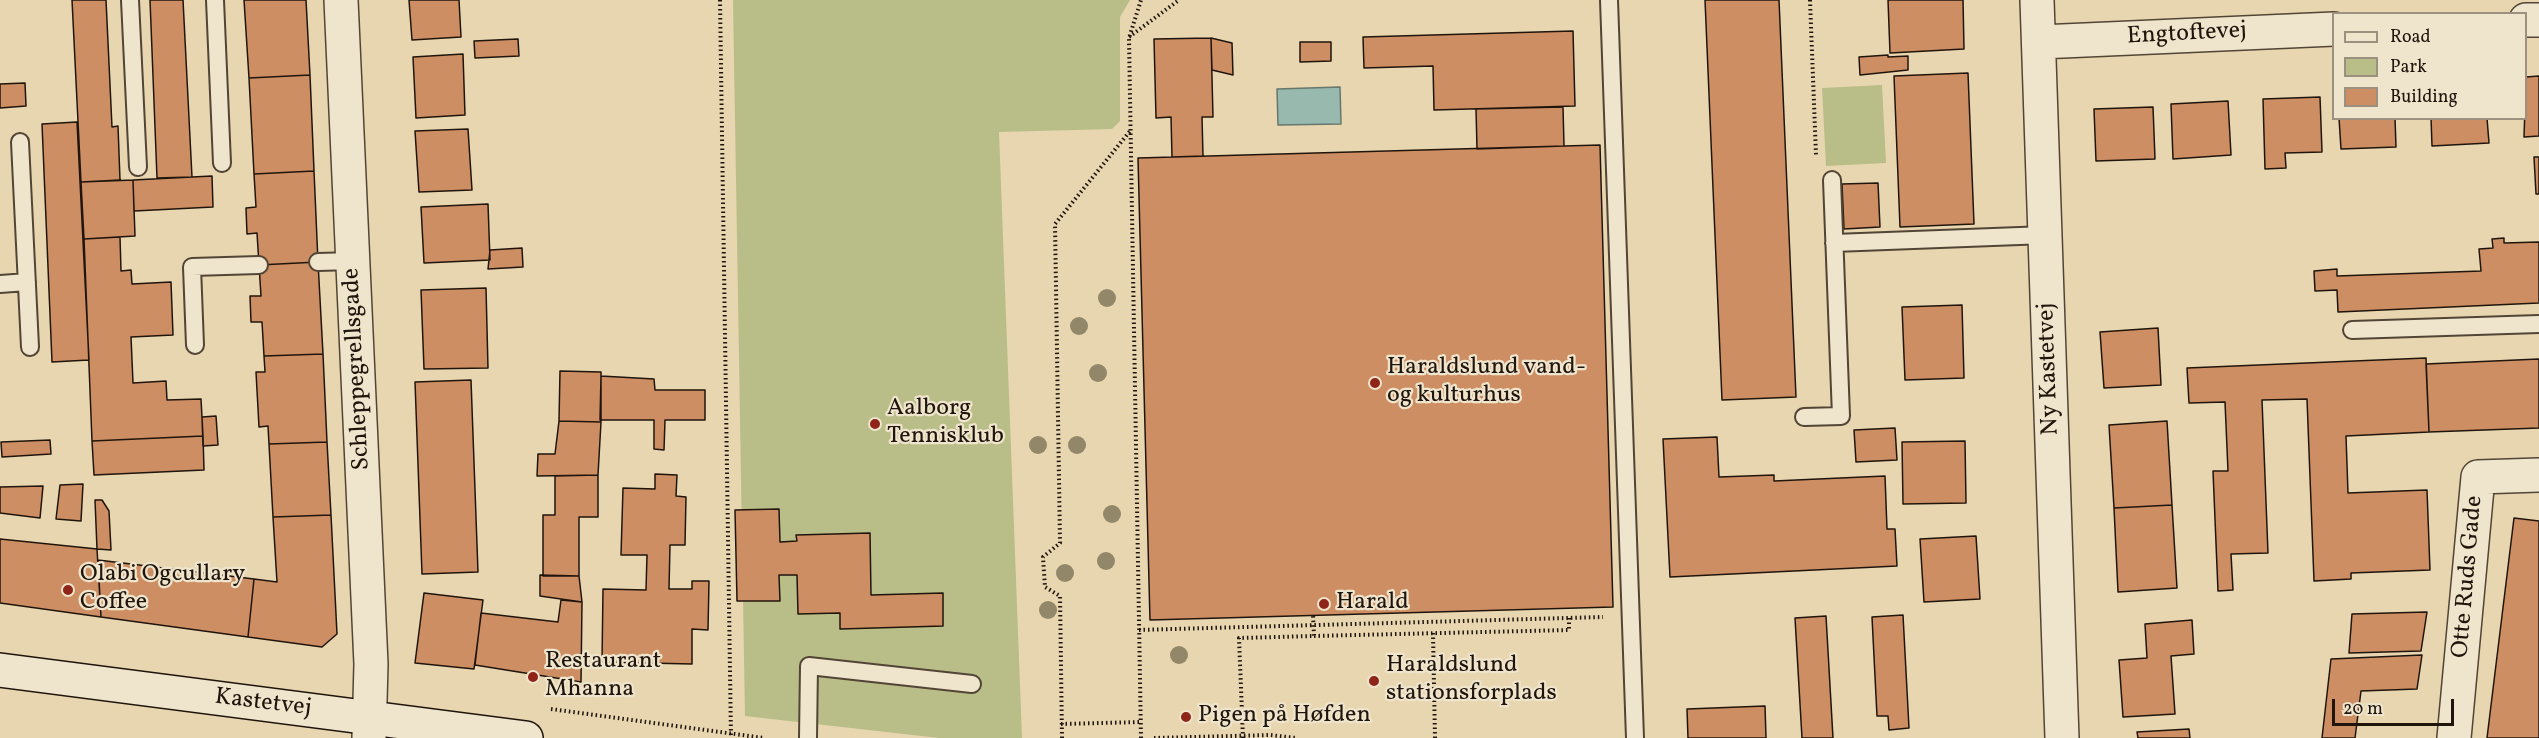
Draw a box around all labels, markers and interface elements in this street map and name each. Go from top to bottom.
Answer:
legend [2332,12,2527,120]
street label: Engtoftevej [2126,17,2248,53]
text: Road [2390,25,2431,50]
text: Park [2390,55,2427,80]
text: Building [2390,85,2458,110]
street label: Schleppegrellsgade [338,267,378,471]
street label: Ny Kastetvej [2033,302,2067,436]
place label: Haraldslund vand- og kulturhus [1387,355,1586,411]
marker: Haraldslund vand- og kulturhus [1368,376,1382,390]
place label: Aalborg Tennisklub [887,396,1004,452]
marker: Aalborg Tennisklub [868,417,882,431]
street label: Otte Ruds Gade [2448,495,2490,659]
place label: Olabi Ogcullary Coffee [80,562,245,618]
marker: Olabi Ogcullary Coffee [61,583,75,597]
place label: Harald [1336,590,1409,618]
marker: Harald [1317,597,1331,611]
place label: Restaurant Mhanna [545,649,661,705]
place label: Haraldslund stationsforplads [1386,653,1557,709]
marker: Restaurant Mhanna [526,670,540,684]
marker: Haraldslund stationsforplads [1367,674,1381,688]
street label: Kastetvej [213,684,313,724]
scale bar [2335,687,2456,725]
text: 20 m [2343,697,2383,722]
place label: Pigen på Høfden [1198,703,1371,731]
marker: Pigen på Høfden [1179,710,1193,724]

